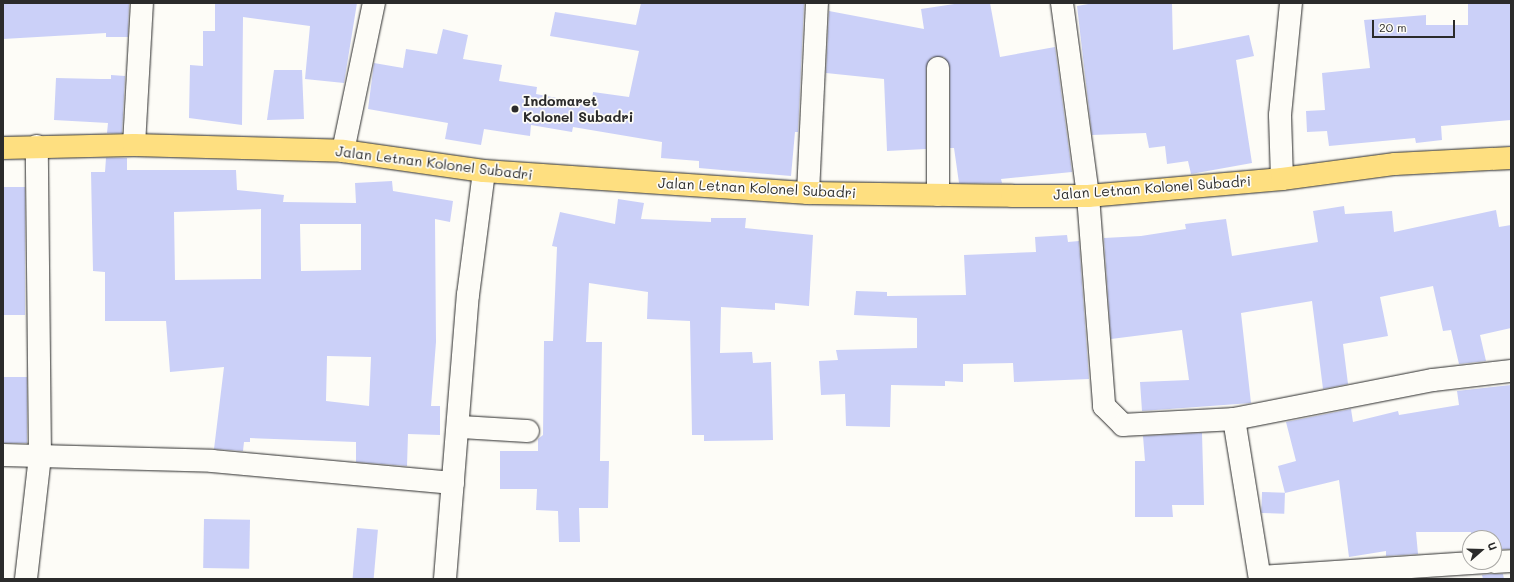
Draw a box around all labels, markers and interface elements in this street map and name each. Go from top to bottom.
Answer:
scale bar [1374,12,1457,38]
text: 20 m [1379,19,1407,35]
place label: Indomaret Kolonel Subadri [523,93,633,126]
marker: Indomaret Kolonel Subadri [510,104,520,114]
street label: Jalan Letnan Kolonel Subadri [335,143,533,183]
street label: Jalan Letnan Kolonel Subadri [1053,173,1251,203]
street label: Jalan Letnan Kolonel Subadri [658,174,856,202]
north arrow [1462,530,1502,570]
text: U [1484,540,1501,552]

